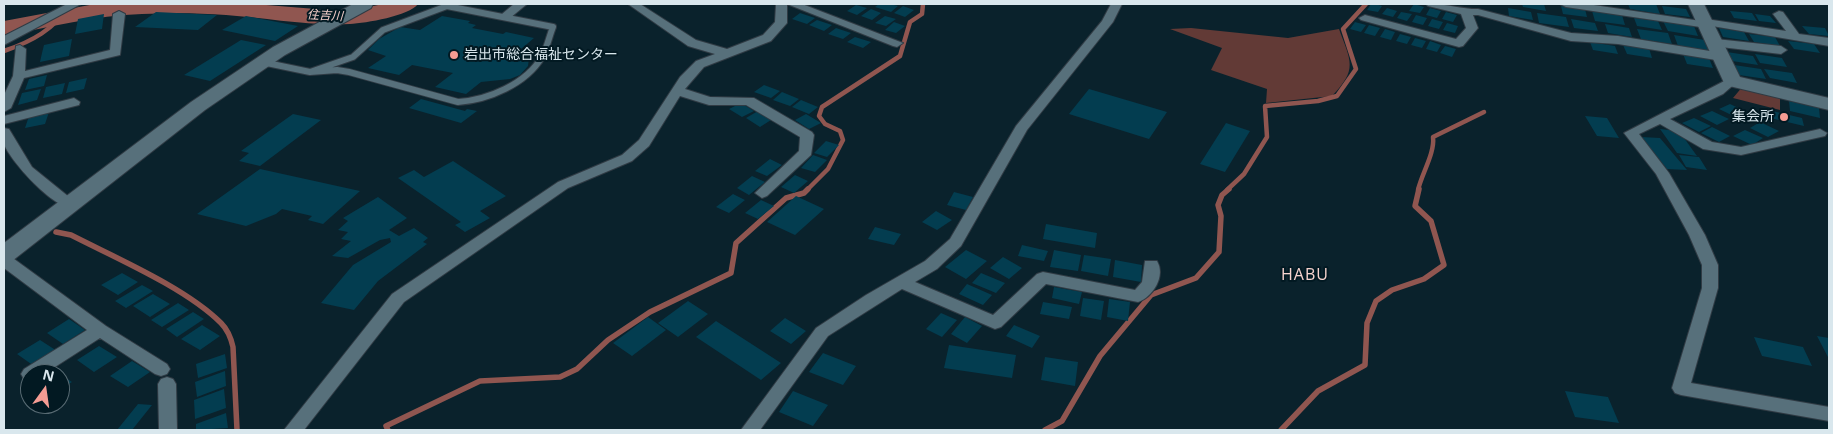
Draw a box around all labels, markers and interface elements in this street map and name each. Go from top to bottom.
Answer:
water label: 住吉川 [307,8,343,24]
place label: 岩出市総合福祉センター [464,47,618,63]
marker: 岩出市総合福祉センター [448,49,460,61]
place label: 集会所 [1732,109,1774,125]
marker: 集会所 [1778,111,1790,123]
district label: HABU [1281,265,1329,285]
north arrow [20,364,70,414]
text: N [41,364,56,386]

